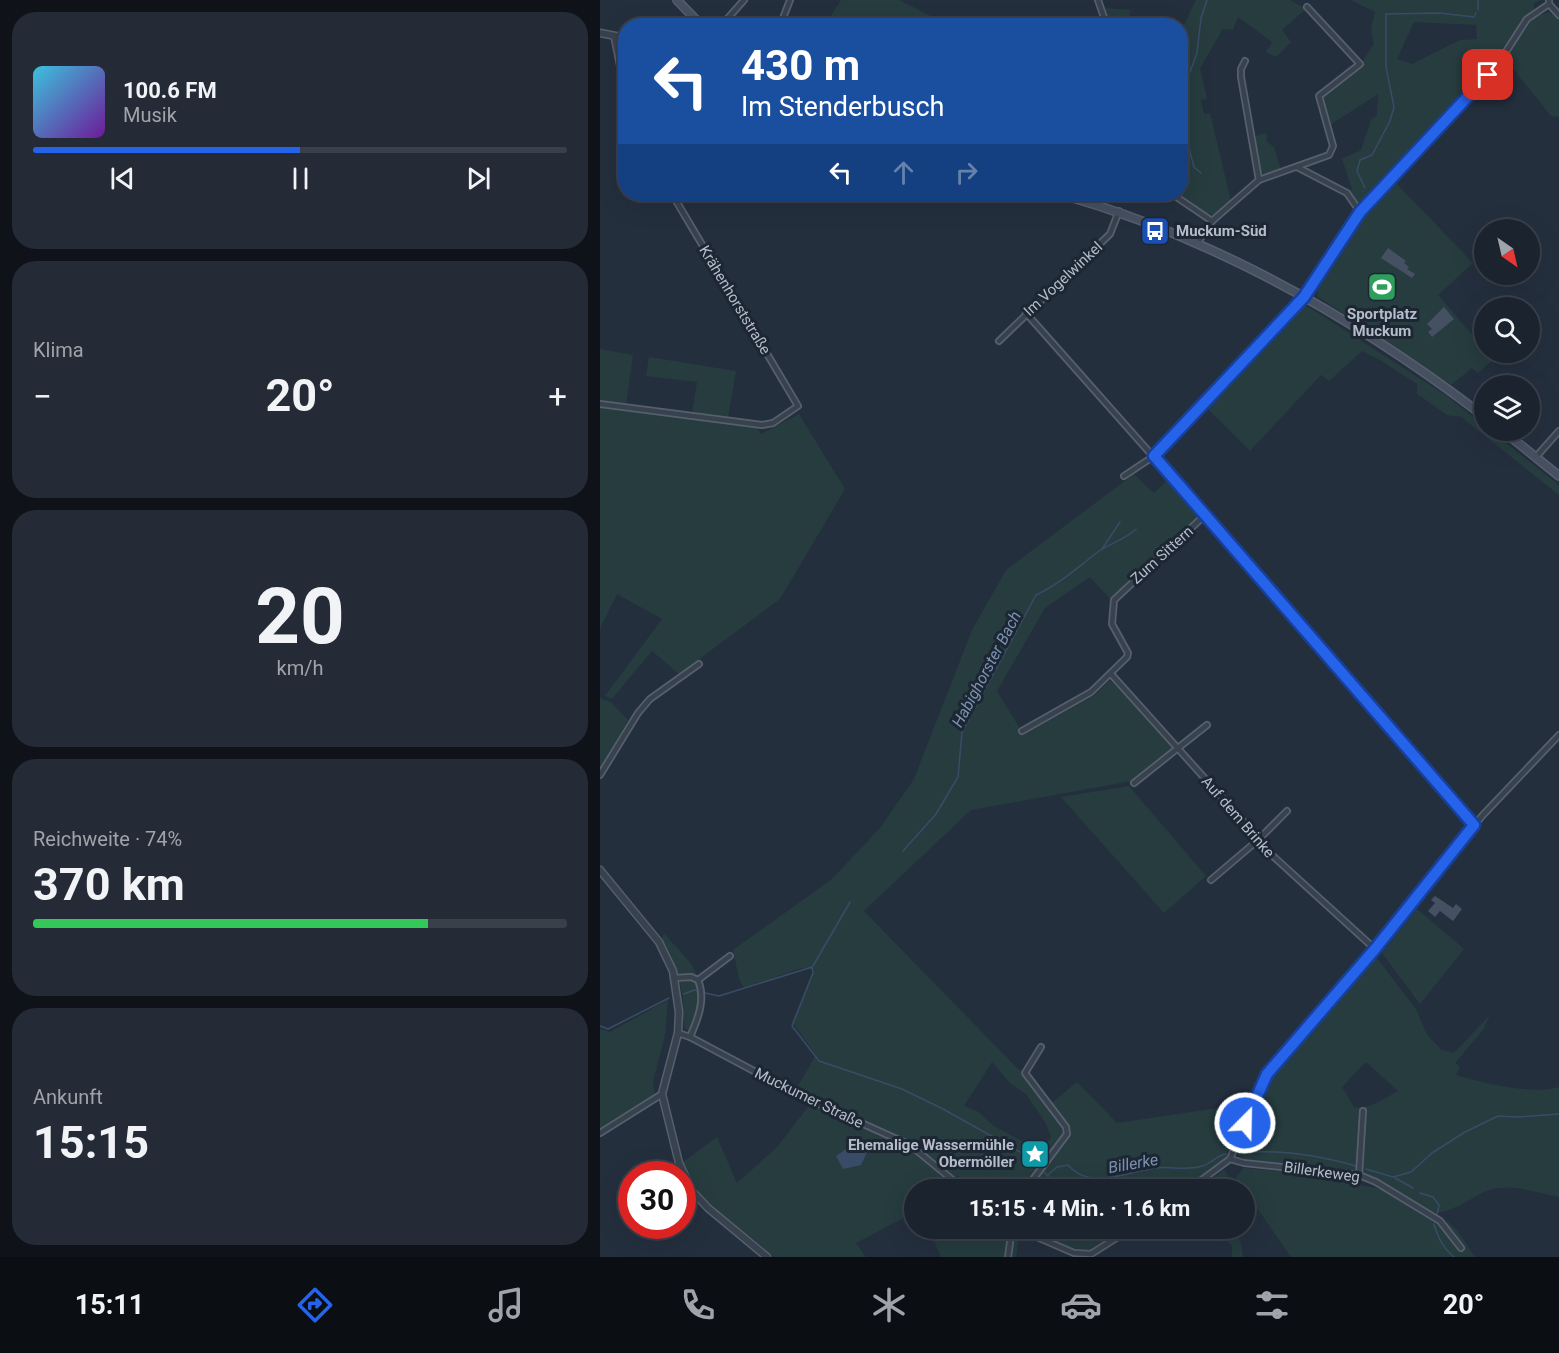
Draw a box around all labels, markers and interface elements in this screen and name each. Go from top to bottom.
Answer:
text: 430 m [741,41,860,90]
icon: left [642,42,720,120]
pin [1462,49,1513,100]
icon: arrive [1471,58,1504,91]
text: 100.6 FM [123,78,217,103]
text: Im Stenderbusch [741,91,945,123]
text: Musik [123,103,177,127]
icon: left [824,156,857,189]
icon: ahead [887,156,920,189]
icon: right [950,156,983,189]
icon: previous [106,162,139,195]
icon: pause [284,162,317,195]
icon: next [462,162,495,195]
bus stop icon: Muckum-Süd [1139,215,1171,247]
north arrow [1474,219,1540,285]
map controls [1474,219,1540,441]
place label: Muckum-Süd [1176,222,1267,240]
street label: Im Vogelwinkel [1020,238,1106,320]
street label: Krähenhorststraße [695,242,775,358]
sports icon: Sportplatz Muckum [1366,271,1398,303]
button: search [1474,297,1540,363]
place label: Sportplatz Muckum [1347,305,1417,340]
text: Klima [33,338,84,362]
text: 20° [265,369,335,422]
button: layers [1474,375,1540,441]
text: − [33,377,52,416]
text: + [548,377,567,416]
street label: Zum Sittern [1127,522,1197,588]
text: 20 [255,571,345,662]
water label: Habighorster Bach [948,608,1025,730]
text: km/h [277,656,323,680]
street label: Auf dem Brinke [1198,773,1278,861]
text: Reichweite · 74% [33,827,182,851]
text: 370 km [33,858,185,911]
street label: Muckumer Straße [752,1064,866,1132]
text: Ankunft [33,1085,103,1109]
position arrow [1213,1091,1277,1155]
text: 15:15 [33,1116,149,1169]
place label: Ehemalige Wassermühle Obermöller [848,1136,1014,1171]
place icon: Ehemalige Wassermühle Obermöller [1019,1138,1051,1170]
water label: Billerke [1107,1150,1160,1177]
street label: Billerkeweg [1283,1158,1361,1186]
speed limit sign: 30 [618,1161,696,1239]
text: 15:15 · 4 Min. · 1.6 km [969,1196,1190,1221]
icon: directions [294,1284,336,1326]
icon: music [485,1284,527,1326]
icon: phone [677,1284,719,1326]
icon: climate [868,1284,910,1326]
icon: car [1060,1284,1102,1326]
icon: filters [1251,1284,1293,1326]
text: 15:11 [75,1289,144,1321]
text: 20° [1443,1289,1484,1321]

